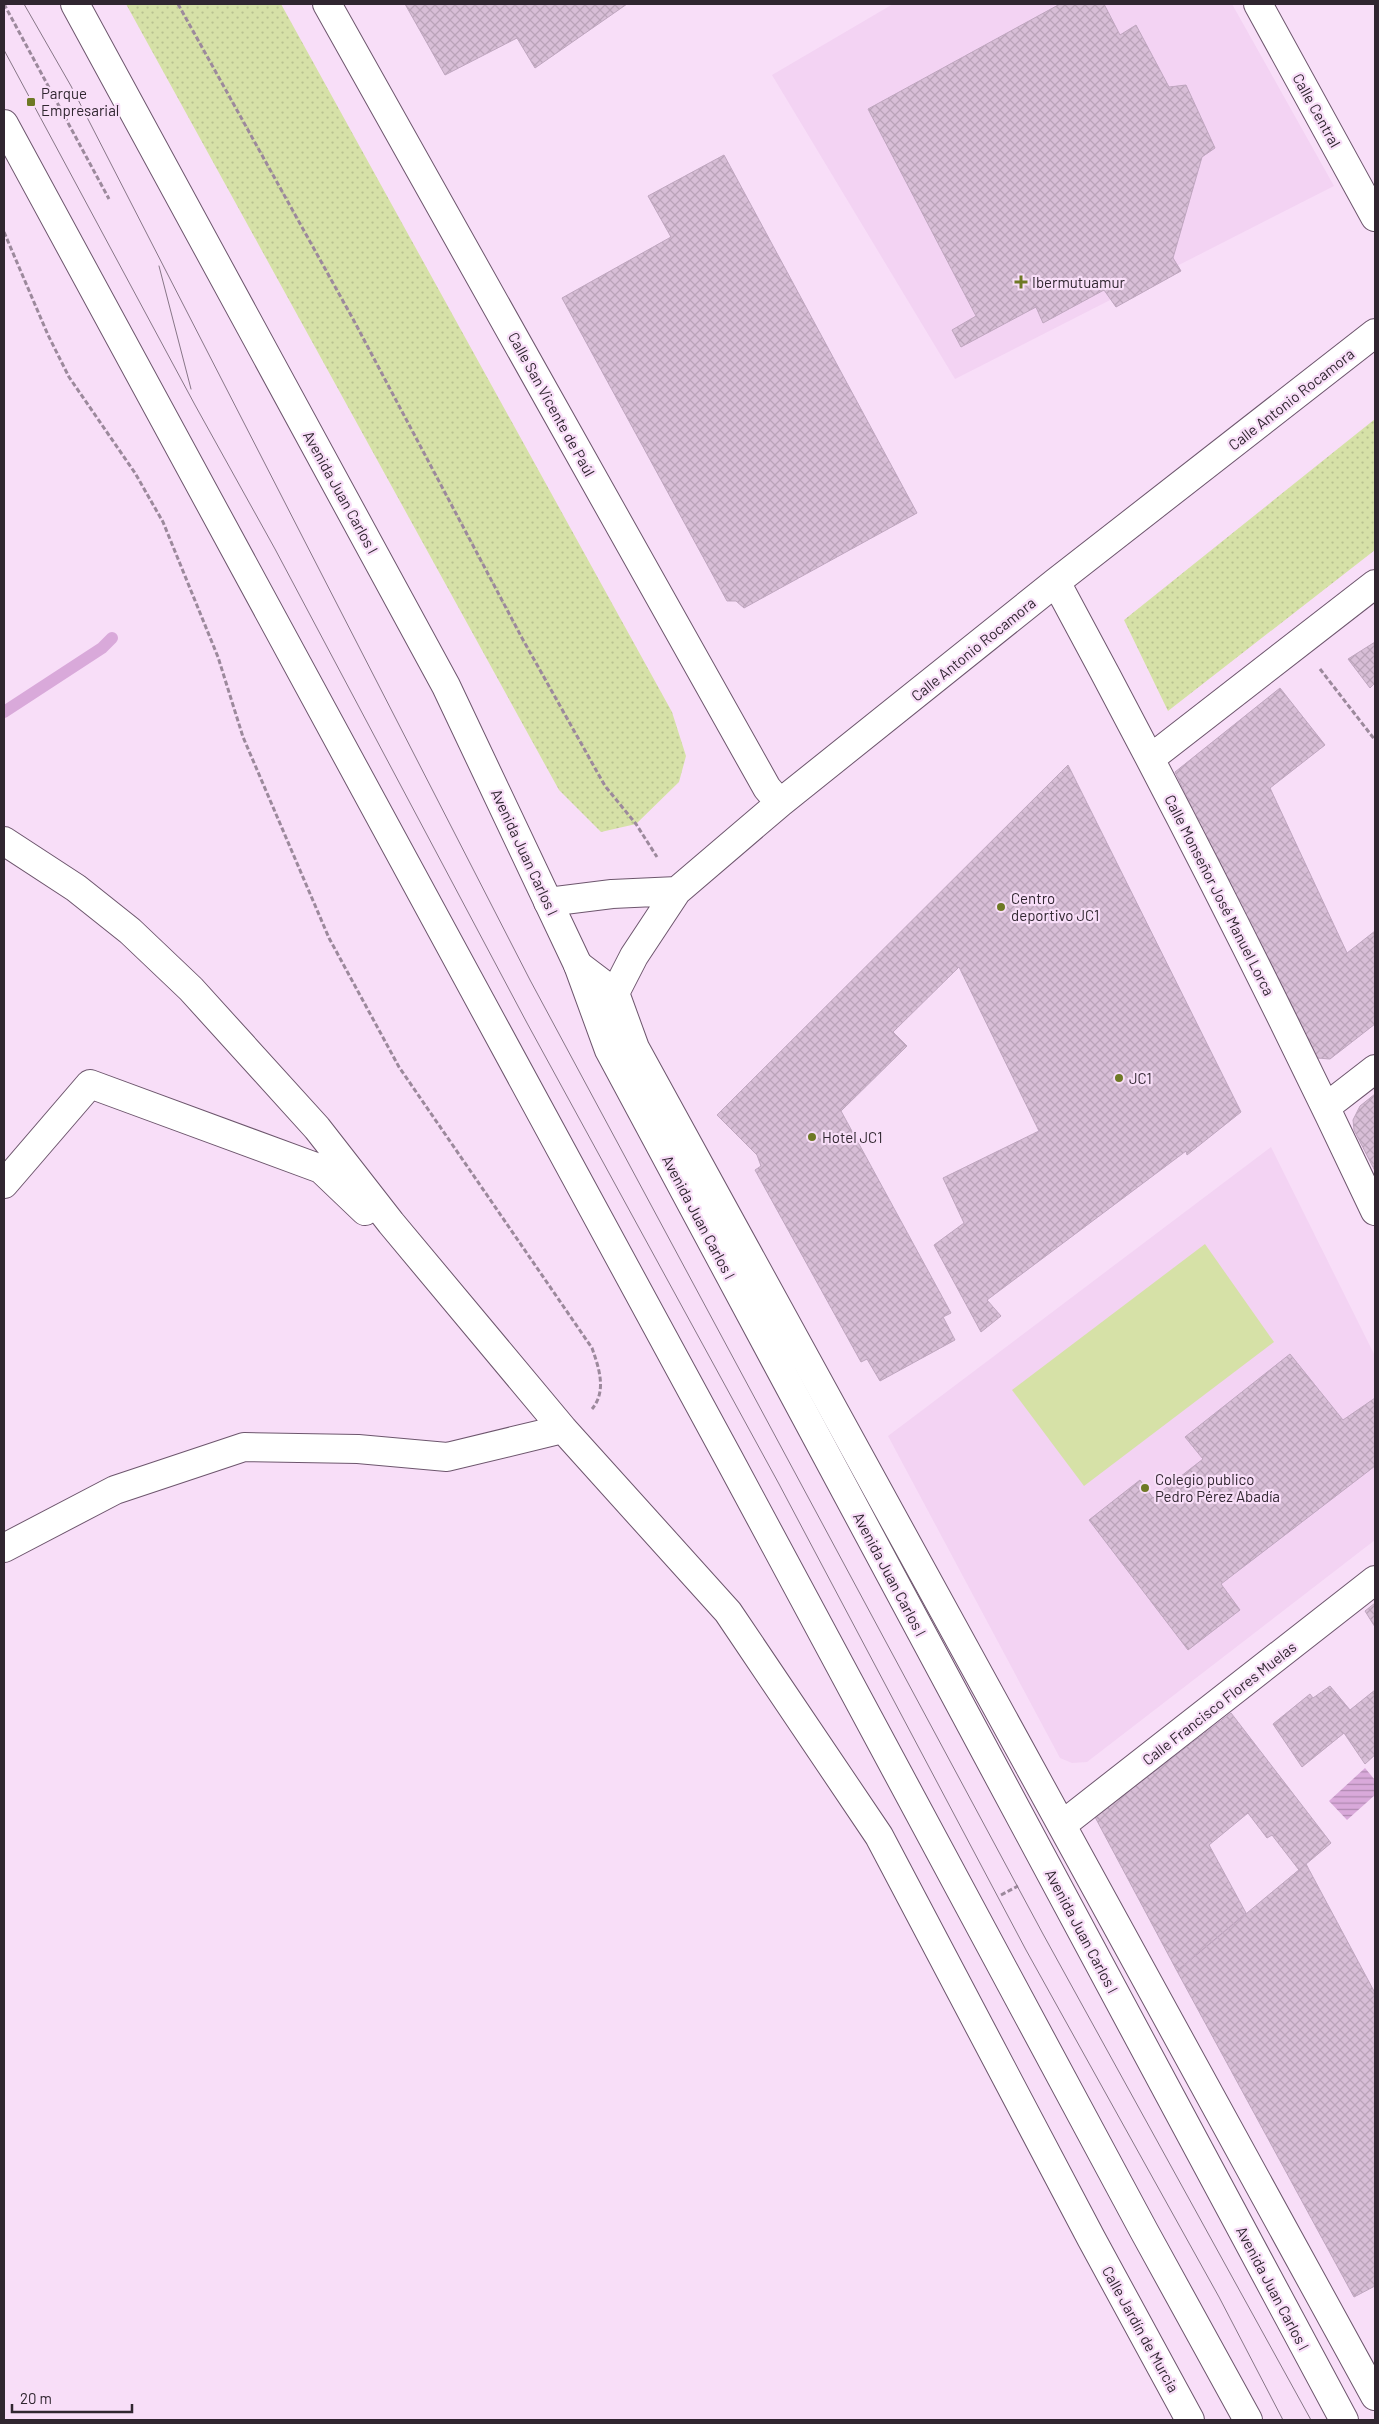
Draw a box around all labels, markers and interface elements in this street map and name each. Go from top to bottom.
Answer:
street label: Calle Central [1289,70,1345,150]
place label: Parque Empresarial [41,84,119,119]
marker: Parque Empresarial [25,96,37,108]
place label: Ibermutuamur [1032,273,1125,291]
marker: Ibermutuamur [1014,275,1028,289]
street label: Calle San Vicente de Paúl [505,329,599,479]
street label: Calle Antonio Rocamora [1225,344,1357,454]
street label: Avenida Juan Carlos I [300,427,382,557]
street label: Calle Antonio Rocamora [907,593,1039,705]
street label: Avenida Juan Carlos I [488,786,562,918]
street label: Calle Monseñor José Manuel Lorca [1161,792,1279,998]
place label: Centro deportivo JC1 [1011,889,1099,924]
marker: Centro deportivo JC1 [995,901,1007,913]
place label: JC1 [1129,1069,1152,1087]
marker: JC1 [1113,1072,1125,1084]
place label: Hotel JC1 [822,1128,882,1146]
marker: Hotel JC1 [806,1131,818,1143]
street label: Avenida Juan Carlos I [659,1152,739,1282]
place label: Colegio publico Pedro Pérez Abadía [1155,1470,1280,1505]
marker: Colegio publico Pedro Pérez Abadía [1139,1482,1151,1494]
street label: Avenida Juan Carlos I [850,1509,930,1639]
street label: Calle Francisco Flores Muelas [1138,1637,1300,1769]
street label: Avenida Juan Carlos I [1042,1866,1122,1996]
street label: Avenida Juan Carlos I [1233,2223,1313,2353]
street label: Calle Jardín de Murcia [1099,2263,1183,2395]
scale bar [12,2382,132,2414]
text: 20 m [20,2389,52,2407]

